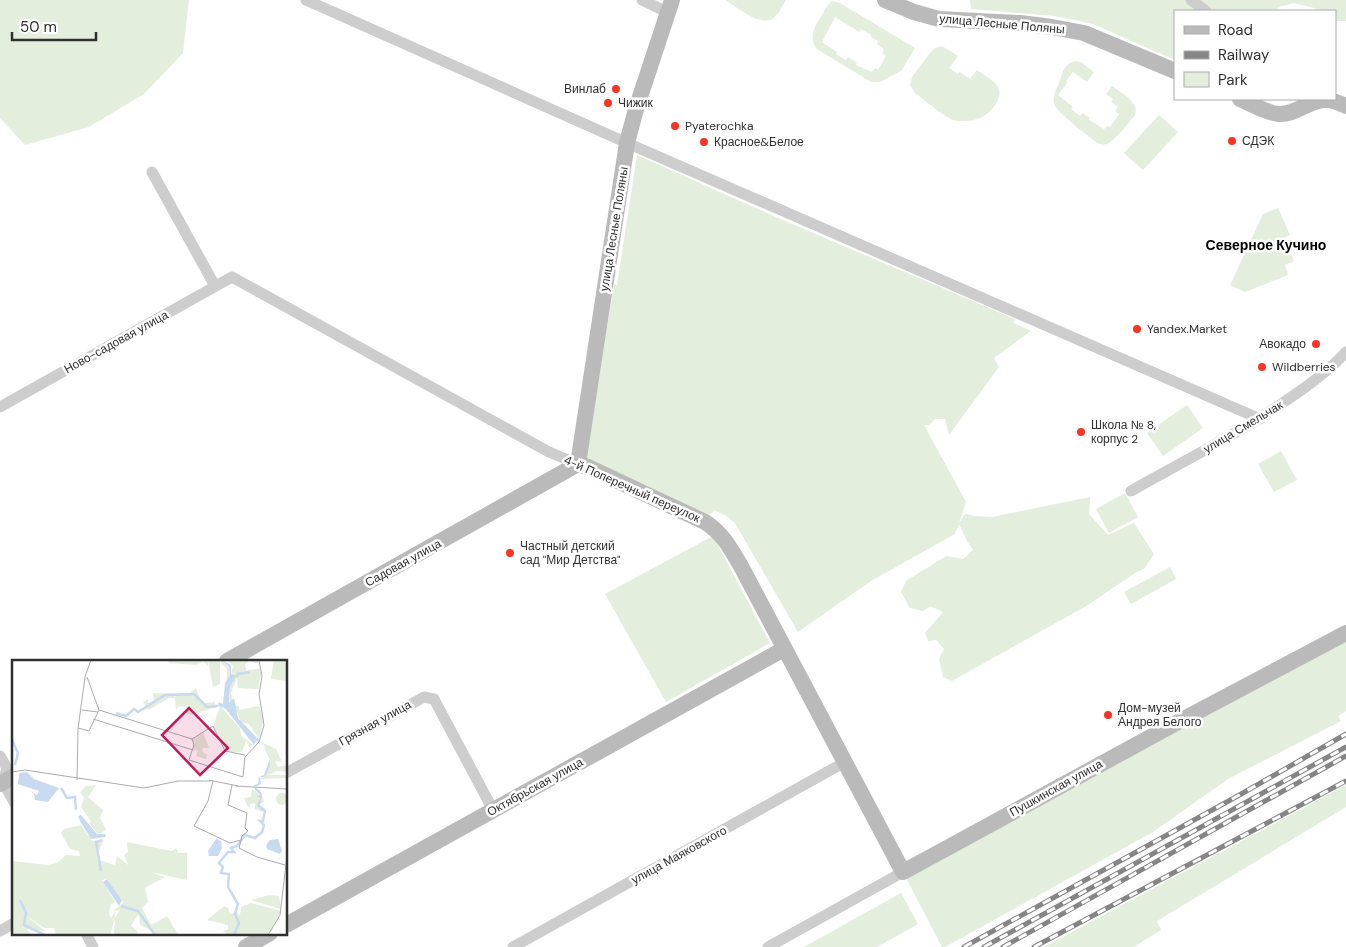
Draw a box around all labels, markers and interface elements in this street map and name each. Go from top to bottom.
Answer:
scale bar [12,10,96,42]
legend [1174,10,1336,100]
street label: улица Лесные Поляны [939,11,1065,37]
text: 50 m [20,17,57,37]
text: Road [1218,20,1253,40]
text: Railway [1218,45,1270,65]
text: Park [1218,70,1248,90]
place label: Винлаб [564,81,606,97]
marker: Винлаб [610,83,622,95]
place label: Чижик [618,95,653,111]
marker: Чижик [602,97,614,109]
place label: Pyaterochka [685,118,754,134]
marker: Pyaterochka [669,120,681,132]
place label: СДЭК [1242,133,1274,149]
place label: Красное&Белое [714,134,804,150]
marker: СДЭК [1226,135,1238,147]
marker: Красное&Белое [698,136,710,148]
street label: улица Лесные Поляны [596,166,632,292]
district label: Северное Кучино [1206,236,1326,254]
street label: Ново-садовая улица [61,307,171,377]
place label: Yandex.Market [1147,321,1227,337]
marker: Yandex.Market [1131,323,1143,335]
place label: Авокадо [1259,336,1306,352]
marker: Авокадо [1310,338,1322,350]
place label: Wildberries [1272,359,1336,375]
marker: Wildberries [1256,361,1268,373]
street label: улица Смельчак [1200,397,1286,457]
place label: Школа № 8, корпус 2 [1091,417,1156,447]
marker: Школа № 8, корпус 2 [1075,426,1087,438]
street label: 4-й Поперечный переулок [561,452,703,527]
street label: Садовая улица [362,535,444,591]
place label: Частный детский сад "Мир Детства" [520,538,621,568]
marker: Частный детский сад "Мир Детства" [504,547,516,559]
inset map [12,660,288,934]
street label: Грязная улица [336,696,414,749]
place label: Дом-музей Андрея Белого [1118,700,1202,730]
marker: Дом-музей Андрея Белого [1102,709,1114,721]
street label: Октябрьская улица [484,754,586,820]
street label: Пушкинская улица [1007,756,1106,820]
street label: улица Маяковского [628,822,730,888]

